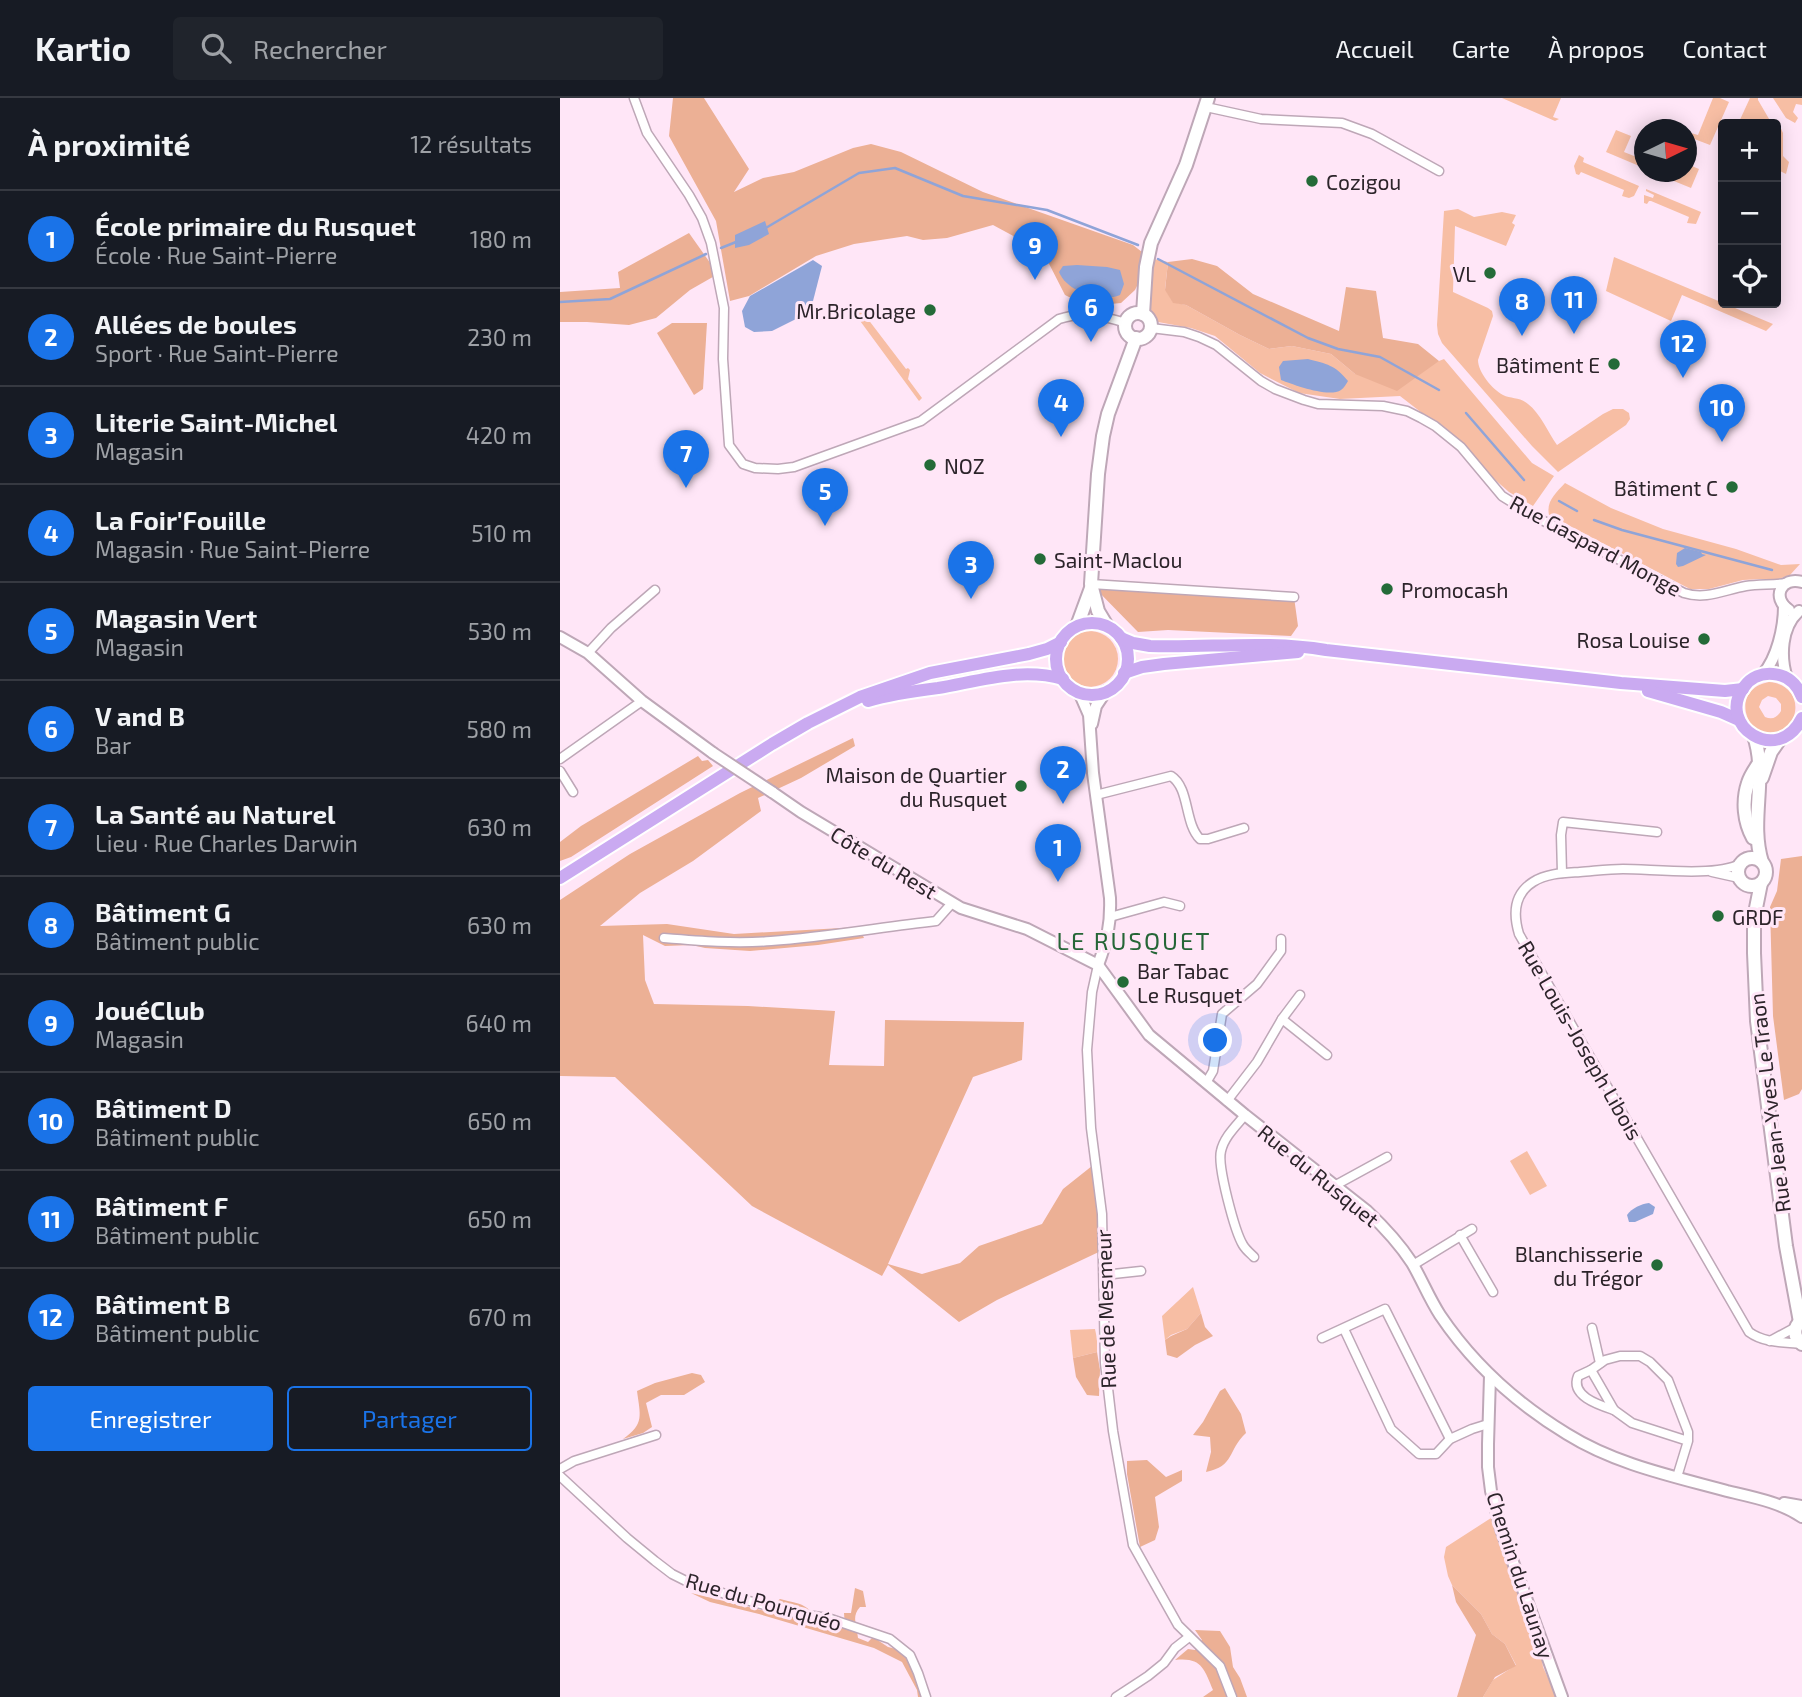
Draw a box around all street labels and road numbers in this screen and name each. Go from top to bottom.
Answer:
street label: Rue Gaspard Monge [1506,489,1686,601]
street label: Côte du Rest [826,821,942,903]
street label: Rue Louis-Joseph Libois [1514,936,1648,1144]
street label: Rue Jean-Yves Le Traon [1743,992,1795,1214]
street label: Rue du Rusquet [1253,1119,1385,1231]
street label: Rue de Mesmeur [1090,1228,1120,1389]
street label: Chemin du Launay [1482,1489,1560,1661]
street label: Rue du Pourquéo [683,1567,845,1635]

